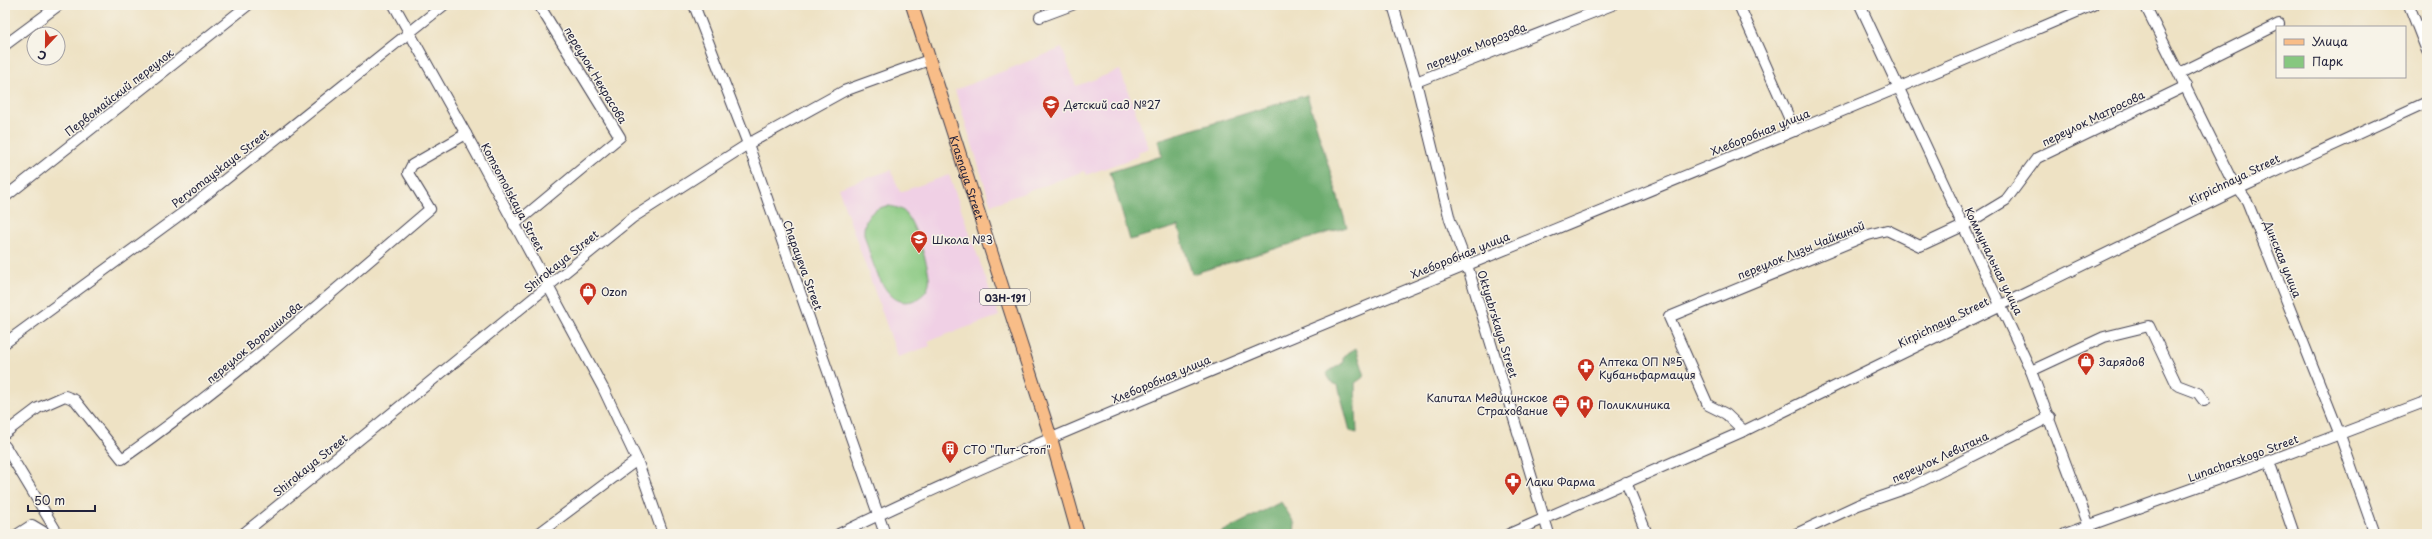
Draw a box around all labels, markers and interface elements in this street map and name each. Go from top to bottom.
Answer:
street label: переулок Морозова [1423,18,1529,74]
street label: переулок Некрасова [560,23,632,127]
north arrow [26,26,66,66]
legend [2276,26,2406,78]
text: Улица [2312,32,2348,50]
street label: Первомайский переулок [61,44,177,140]
text: С [35,46,49,65]
text: Парк [2312,52,2344,70]
street label: переулок Матросова [2039,86,2147,150]
school or university icon: Детский сад №27 [1041,94,1061,119]
place label: Детский сад №27 [1063,96,1161,113]
street label: Хлеборобная улица [1708,104,1812,160]
street label: Pervomayskaya Street [168,124,273,211]
street label: Krasnaya Street [946,133,989,222]
street label: Komsomolskaya Street [477,140,549,255]
street label: Kirpichnaya Street [2185,149,2283,208]
street label: Коммунальная улица [1961,204,2027,318]
street label: переулок Лизы Чайкиной [1735,217,1867,283]
street label: Динская улица [2259,217,2306,300]
street label: Chapayeva Street [779,218,827,313]
street label: Shirokaya Street [520,225,602,296]
street label: Хлеборобная улица [1408,227,1512,283]
school or university icon: Школа №3 [909,229,929,254]
place label: Школа №3 [932,231,993,248]
street label: Oktyabrskaya Street [1474,268,1523,380]
shop icon: Ozon [578,281,598,306]
place label: Ozon [601,283,627,300]
road number: 03Н-191 [980,289,1030,305]
street label: Kirpichnaya Street [1894,292,1992,351]
street label: переулок Ворошилова [202,297,306,387]
street label: Хлеборобная улица [1109,350,1213,407]
shop icon: Зарядов [2076,351,2096,376]
place label: Аптека ОП №5 Кубаньфармация [1599,353,1696,383]
place label: Зарядов [2099,353,2145,370]
pharmacy icon: Аптека ОП №5 Кубаньфармация [1576,357,1596,382]
place label: Капитал Медицинское Страхование [1427,389,1548,419]
office icon: Капитал Медицинское Страхование [1551,393,1571,418]
hospital icon: Поликлиника [1575,394,1595,419]
place label: Поликлиника [1598,396,1670,413]
street label: переулок Левитана [1889,427,1991,487]
street label: Shirokaya Street [269,429,351,500]
street label: Lunacharskogo Street [2185,430,2301,486]
building icon: СТО "Пит-Стоп" [940,439,960,464]
place label: СТО "Пит-Стоп" [963,441,1051,458]
pharmacy icon: Лаки Фарма [1503,471,1523,496]
place label: Лаки Фарма [1526,473,1596,490]
scale bar [28,487,95,513]
text: 50 m [34,491,65,509]

